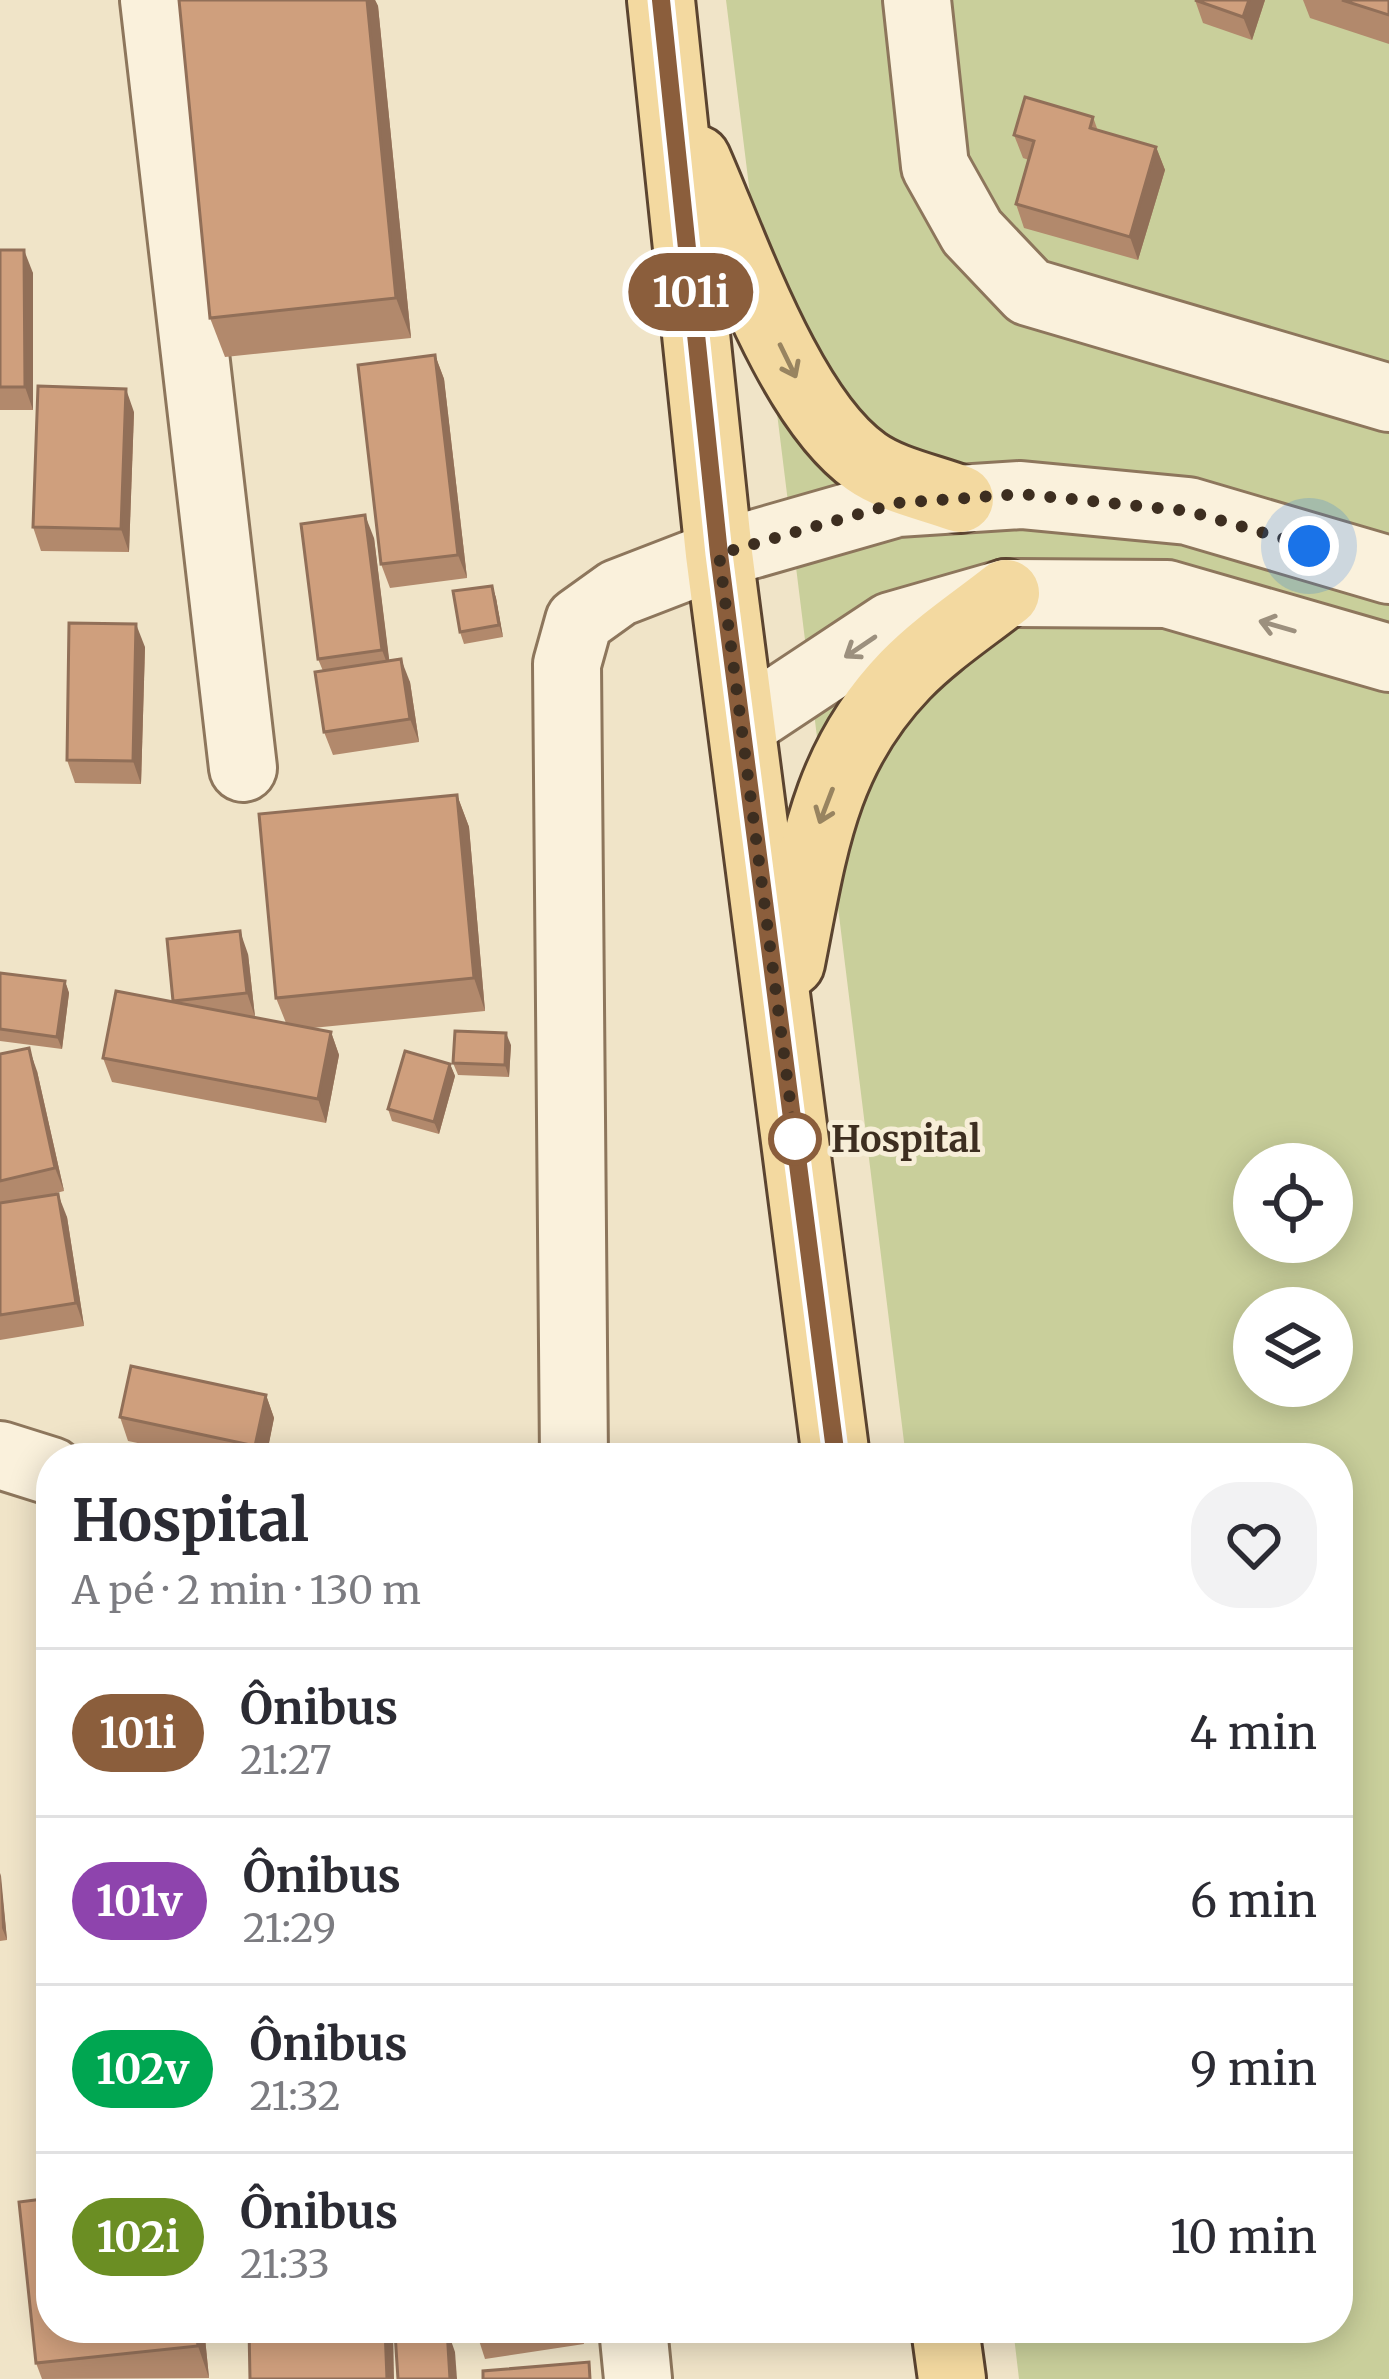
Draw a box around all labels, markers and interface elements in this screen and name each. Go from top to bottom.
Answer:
line badge: 101i [607,253,775,331]
text: 101i [652,266,730,318]
one-way arrow [778,342,800,378]
your location [1279,516,1339,576]
one-way arrow [1258,613,1296,635]
one-way arrow [844,634,878,659]
one-way arrow [814,786,836,823]
marker: Hospital [770,1114,820,1164]
place label: Hospital [831,1117,981,1162]
map controls [1233,1143,1353,1407]
button: locate [1233,1143,1353,1263]
button: layers [1233,1287,1353,1407]
button: heart [1191,1482,1317,1608]
text: Hospital [72,1485,309,1557]
text: A pé · 2 min · 130 m [72,1566,421,1615]
text: Ônibus [240,1680,398,1736]
text: 4 min [1190,1705,1317,1761]
text: 101i [99,1707,177,1759]
text: 21:27 [240,1736,332,1785]
text: Ônibus [243,1848,401,1904]
text: 6 min [1190,1873,1317,1929]
text: 101v [96,1875,183,1927]
text: 21:29 [243,1904,336,1953]
text: Ônibus [249,2016,408,2072]
text: 9 min [1190,2041,1317,2097]
text: 102v [96,2043,189,2095]
text: 21:32 [249,2072,341,2121]
text: Ônibus [240,2184,398,2240]
text: 10 min [1170,2209,1317,2265]
text: 102i [96,2211,180,2263]
text: 21:33 [240,2240,330,2289]

